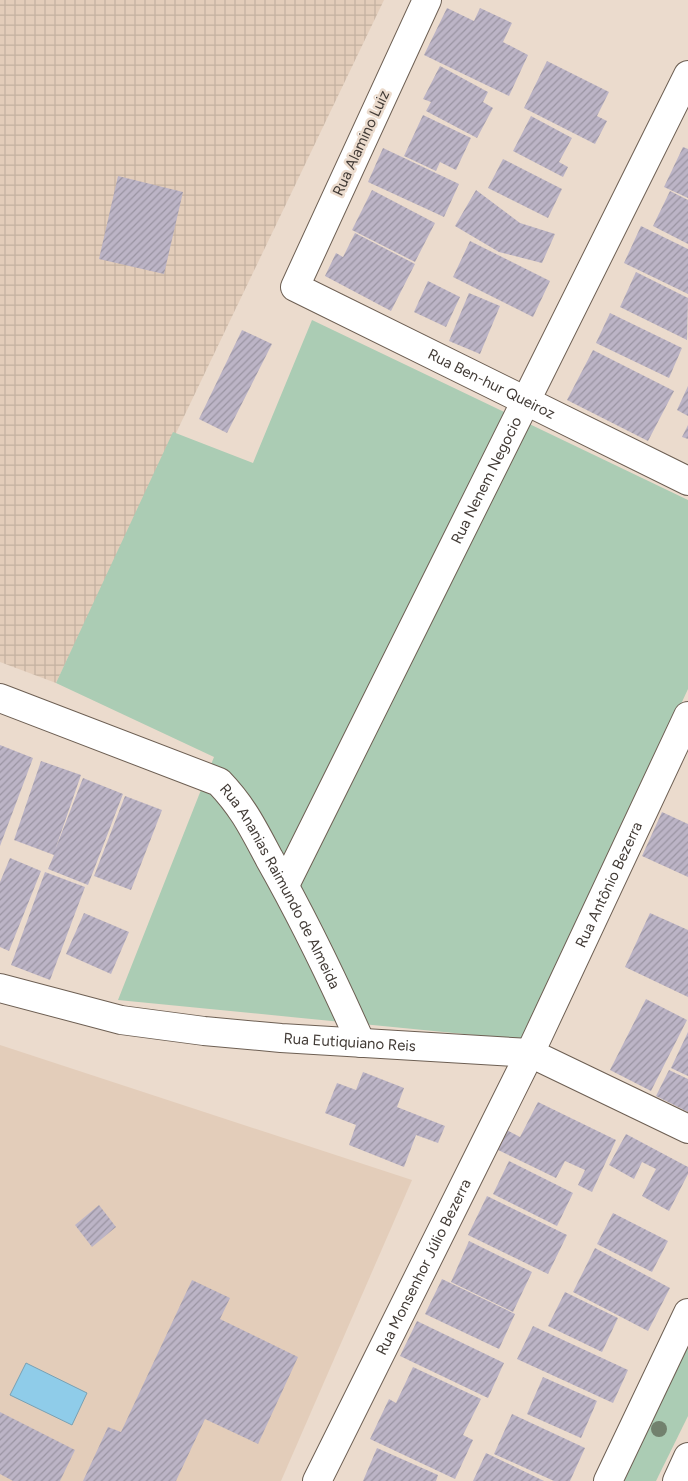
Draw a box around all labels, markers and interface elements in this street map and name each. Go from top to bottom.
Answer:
street label: Rua Alamino Luiz [329,87,393,199]
street label: Rua Ben-hur Queiroz [425,345,558,423]
street label: Rua Nenem Negocio [447,414,526,547]
street label: Rua Ananias Raimundo de Almeida [216,780,344,992]
street label: Rua Antônio Bezerra [572,819,646,951]
street label: Rua Eutiquiano Reis [283,1029,416,1055]
street label: Rua Monsenhor Júlio Bezerra [372,1176,475,1358]

